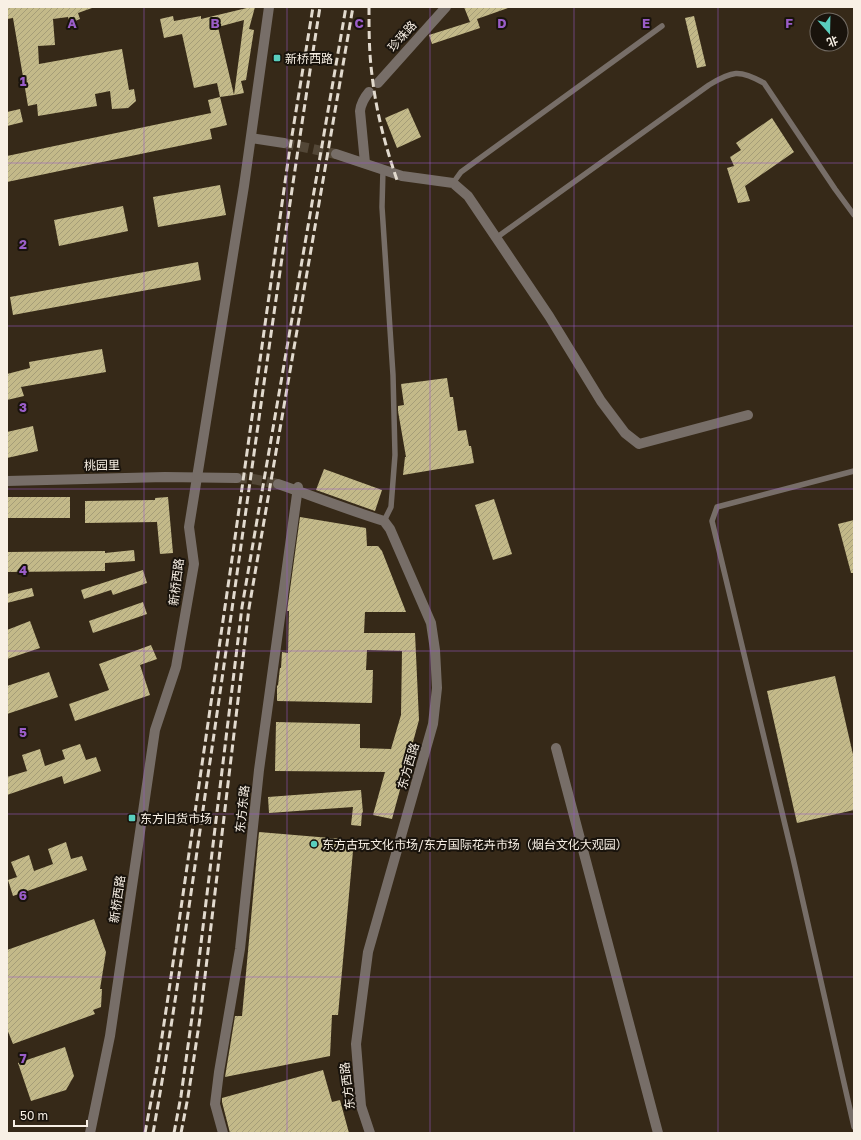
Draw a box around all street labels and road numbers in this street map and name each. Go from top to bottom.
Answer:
street label: 珍珠路 [384,18,420,54]
street label: 桃园里 [84,457,120,473]
street label: 新桥西路 [166,557,186,607]
street label: 东方西路 [394,741,422,791]
street label: 东方东路 [232,784,252,834]
street label: 新桥西路 [106,874,128,924]
street label: 东方西路 [337,1061,357,1111]

